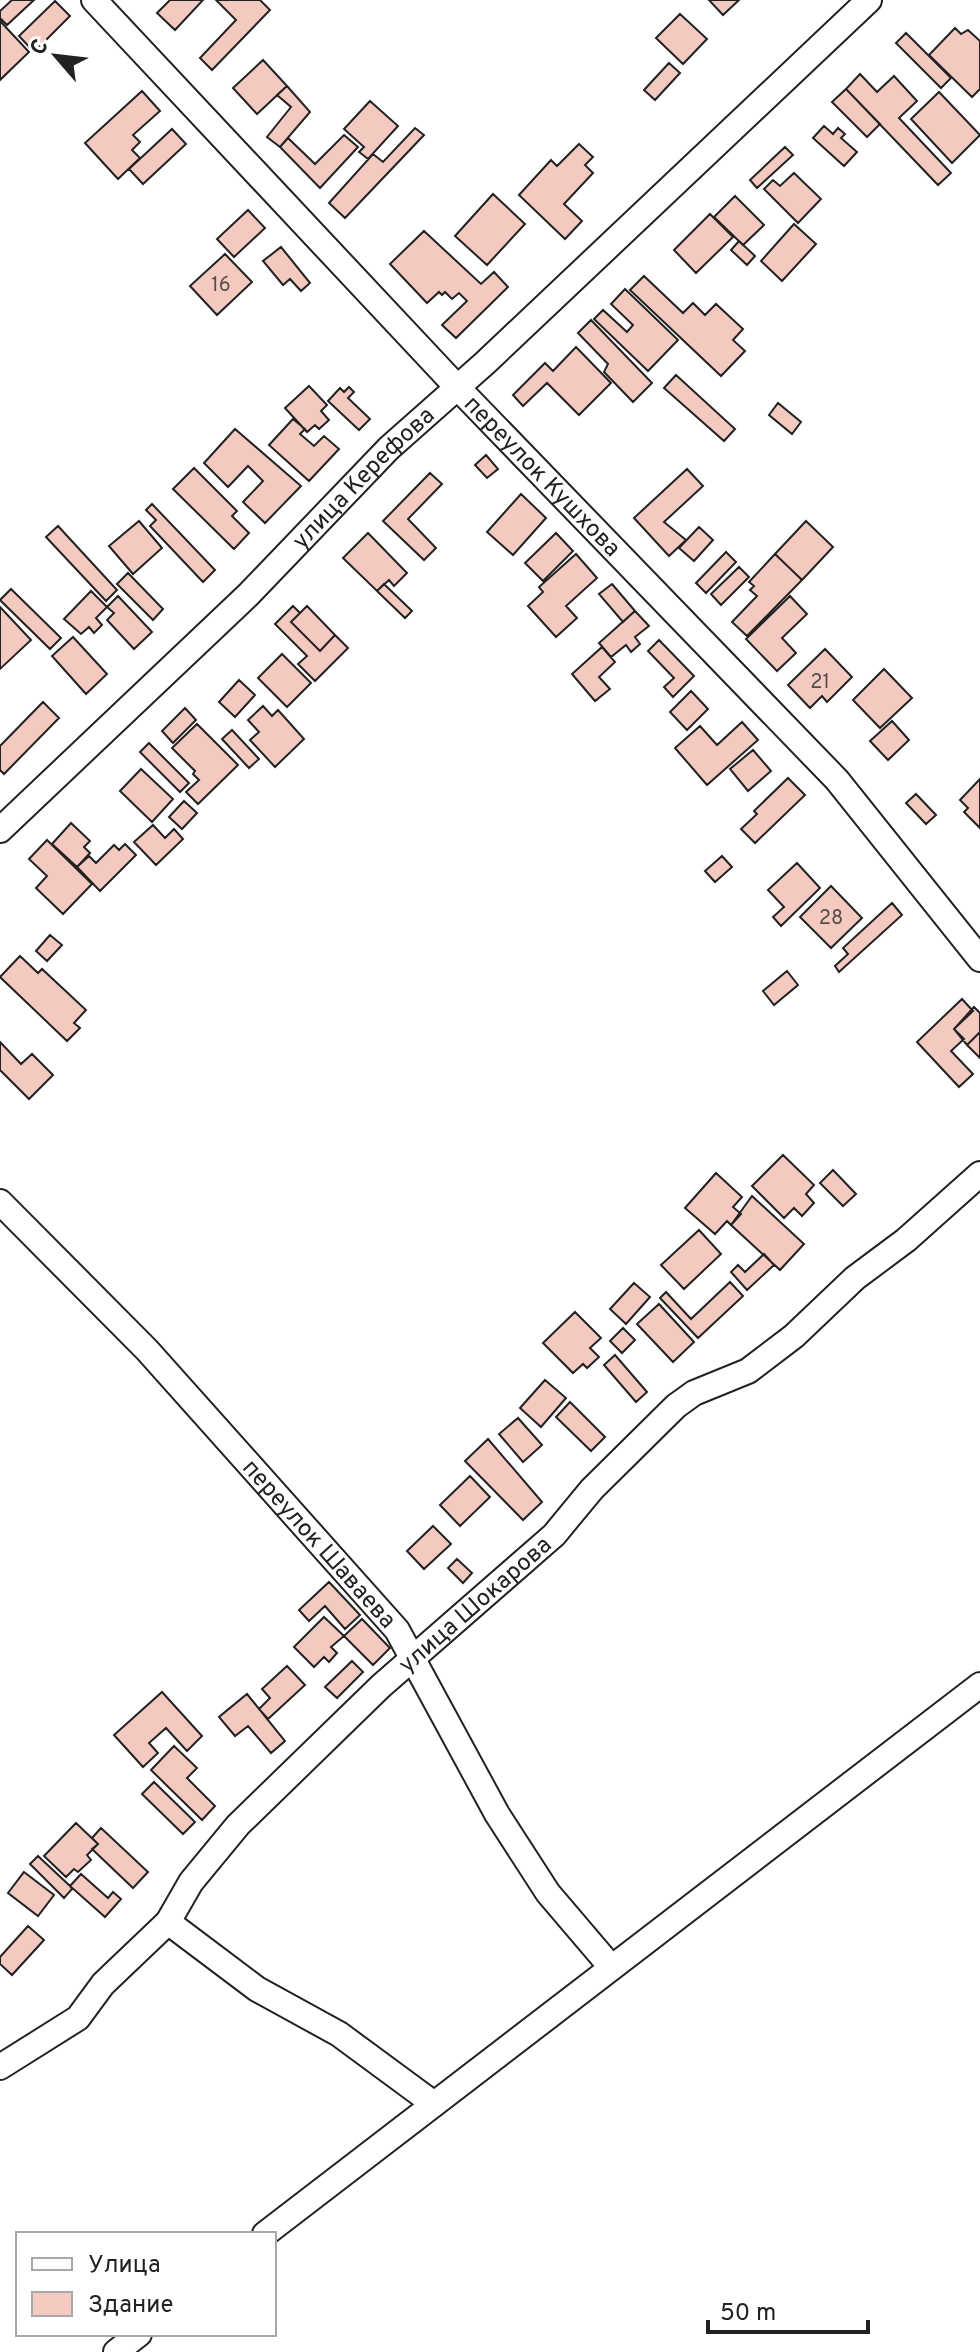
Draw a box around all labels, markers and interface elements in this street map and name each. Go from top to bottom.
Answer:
north arrow [16,16,96,96]
text: С [25,35,56,60]
house number: 16 [211,273,231,299]
street label: переулок Кушхова [457,390,626,564]
street label: улица Керефова [287,402,442,557]
house number: 21 [810,670,830,696]
house number: 28 [819,906,843,932]
street label: переулок Шаваева [235,1454,402,1636]
street label: улица Шокарова [393,1531,559,1681]
legend [16,2232,276,2336]
text: Улица [88,2251,161,2281]
scale bar [708,2284,868,2334]
text: Здание [88,2291,174,2321]
text: 50 m [720,2299,776,2329]

